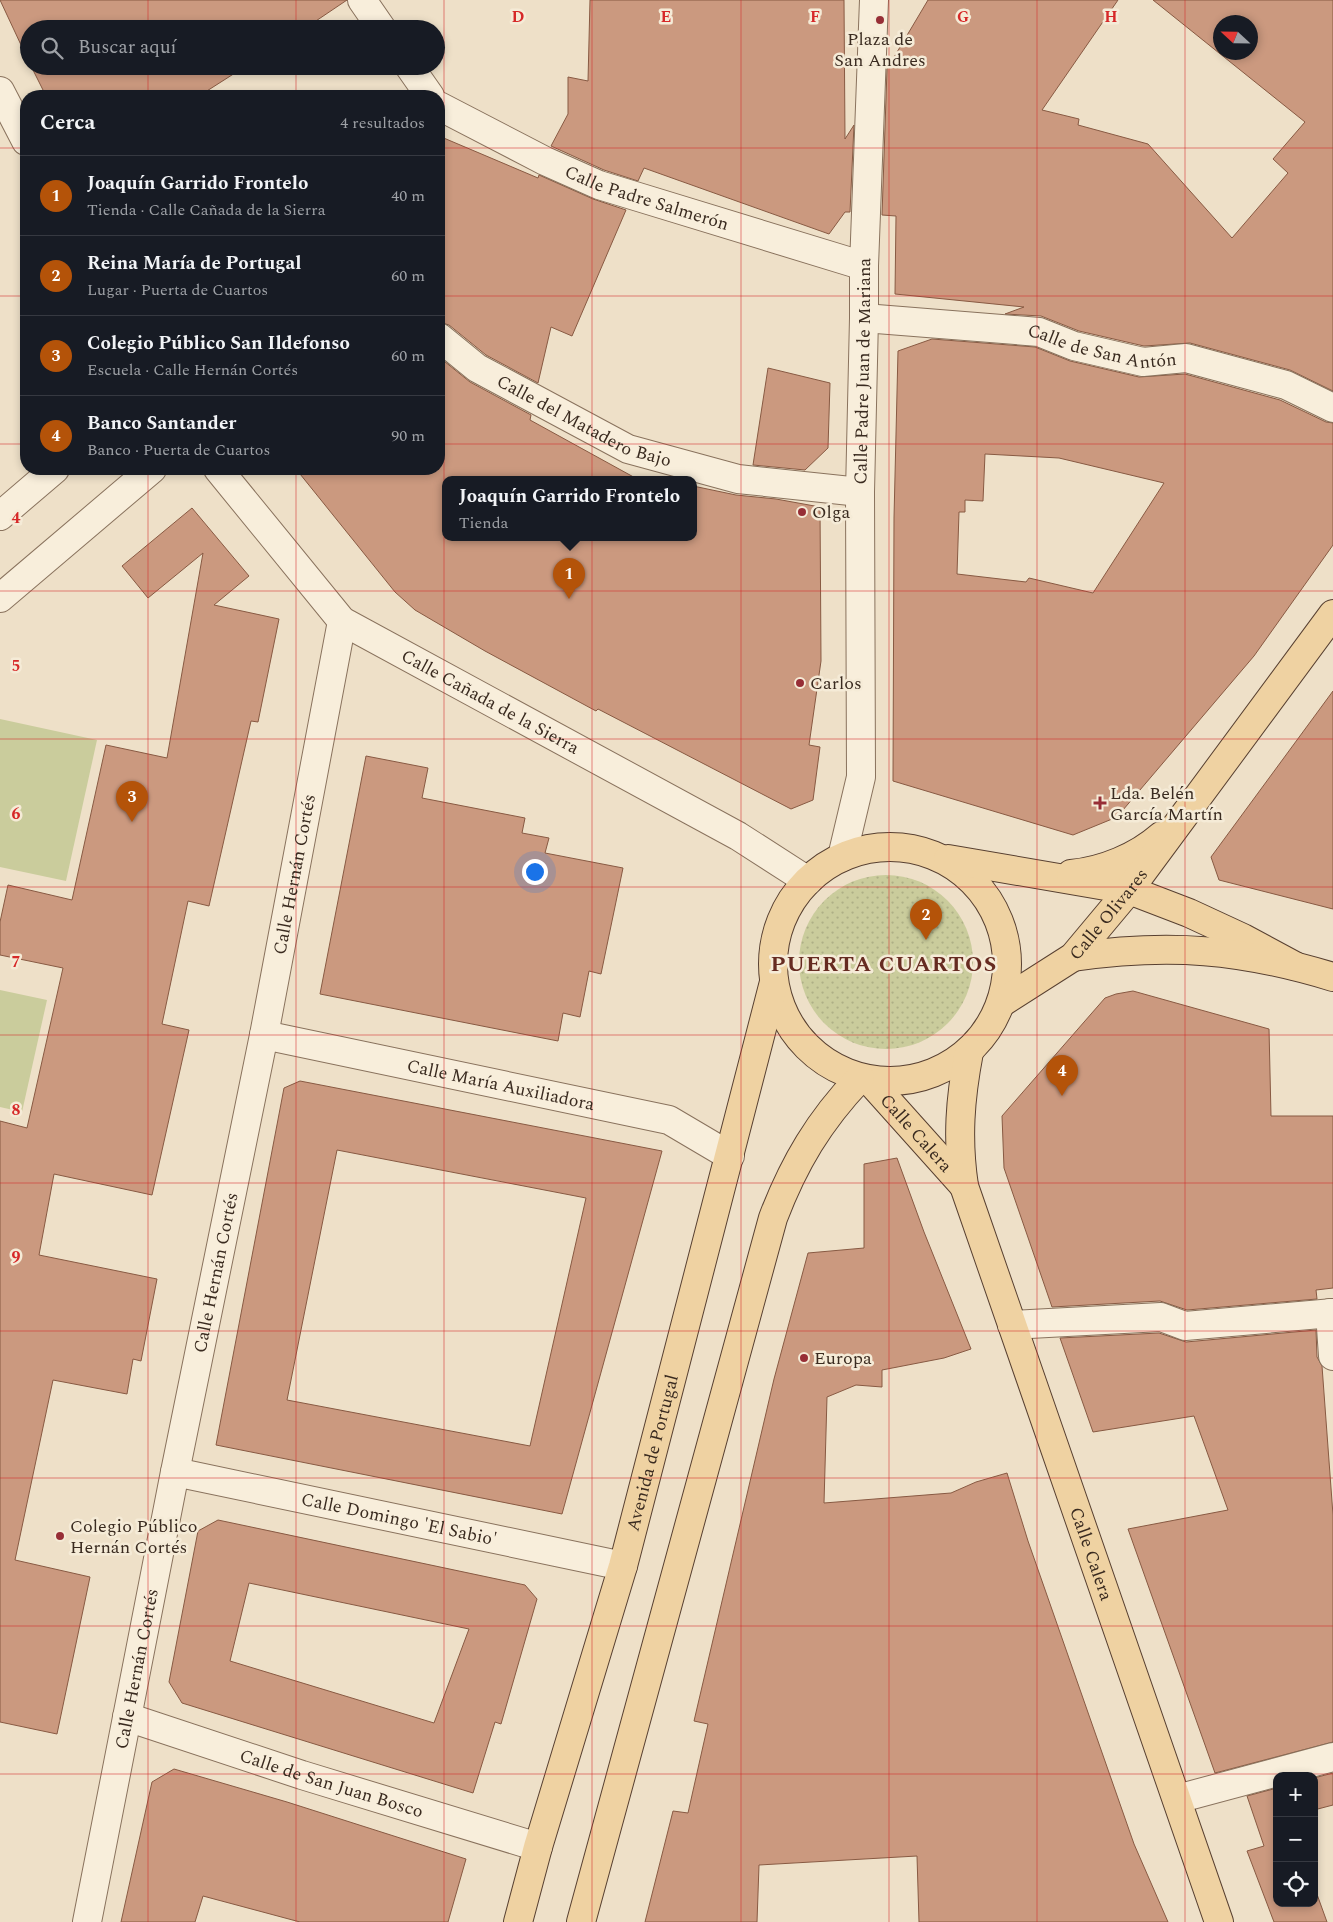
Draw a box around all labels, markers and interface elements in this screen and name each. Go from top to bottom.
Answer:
text: D [512,5,525,29]
text: E [661,5,671,29]
text: F [810,5,820,29]
text: G [957,5,969,29]
text: H [1104,5,1118,29]
marker: Plaza de San Andres [874,14,886,26]
north arrow [1213,15,1258,60]
search box [20,20,445,75]
place label: Plaza de San Andres [834,26,926,74]
text: Buscar aquí [78,33,177,62]
icon: search [38,34,66,62]
text: Cerca [40,107,95,139]
text: 4 resultados [340,111,425,135]
street label: Calle Padre Salmerón [560,158,732,237]
text: Joaquín Garrido Frontelo [87,169,308,198]
text: 1 [52,184,60,208]
text: 40 m [391,184,425,208]
text: Tienda · Calle Cañada de la Sierra [87,198,326,222]
text: Reina María de Portugal [87,249,301,278]
street label: Calle Padre Juan de Mariana [847,257,878,485]
text: 2 [52,264,60,288]
text: 60 m [391,264,425,288]
text: Lugar · Puerta de Cuartos [87,278,268,302]
street label: Calle de San Antón [1027,318,1178,376]
text: Colegio Público San Ildefonso [87,329,350,358]
text: 3 [52,344,60,368]
text: 60 m [391,344,425,368]
text: Escuela · Calle Hernán Cortés [87,358,298,382]
street label: Calle del Matadero Bajo [492,368,674,474]
text: Banco Santander [87,409,236,438]
text: 4 [52,424,60,448]
text: 90 m [391,424,425,448]
text: Banco · Puerta de Cuartos [87,438,270,462]
popup [442,476,697,541]
text: Joaquín Garrido Frontelo [459,482,680,511]
place label: Olga [812,499,850,526]
text: 4 [12,506,21,530]
marker: Olga [796,506,808,518]
text: Tienda [459,511,508,535]
pin: 1 [553,558,585,599]
street label: Calle Cañada de la Sierra [396,642,585,761]
text: 5 [12,654,20,678]
place label: Carlos [810,670,862,697]
marker: Carlos [794,677,806,689]
place label: Lda. Belén García Martín [1110,780,1223,828]
pin: 3 [116,781,148,822]
street label: Calle Hernán Cortés [266,792,323,957]
marker: Lda. Belén García Martín [1094,797,1106,809]
text: 6 [12,802,21,826]
your location [522,859,548,885]
street label: Calle Olivares [1062,862,1154,966]
pin: 2 [910,899,942,940]
district label: PUERTA CUARTOS [771,948,997,981]
text: 7 [12,950,21,974]
street label: Calle María Auxiliadora [404,1052,597,1118]
pin: 4 [1046,1055,1078,1096]
street label: Calle Calera [874,1088,959,1178]
text: 8 [12,1098,21,1122]
street label: Calle Hernán Cortés [186,1190,245,1355]
text: 9 [12,1245,21,1269]
place label: Europa [814,1345,872,1372]
marker: Europa [798,1352,810,1364]
street label: Avenida de Portugal [619,1372,685,1534]
street label: Calle Domingo 'El Sabio' [299,1485,499,1553]
street label: Calle Calera [1063,1503,1120,1604]
place label: Colegio Público Hernán Cortés [70,1513,197,1561]
marker: Colegio Público Hernán Cortés [54,1530,66,1542]
street label: Calle Hernán Cortés [108,1586,165,1751]
street label: Calle de San Juan Bosco [236,1742,427,1825]
map controls [1273,1772,1318,1907]
button: + [1273,1772,1318,1817]
button: − [1273,1817,1318,1862]
button: locate [1273,1862,1318,1907]

